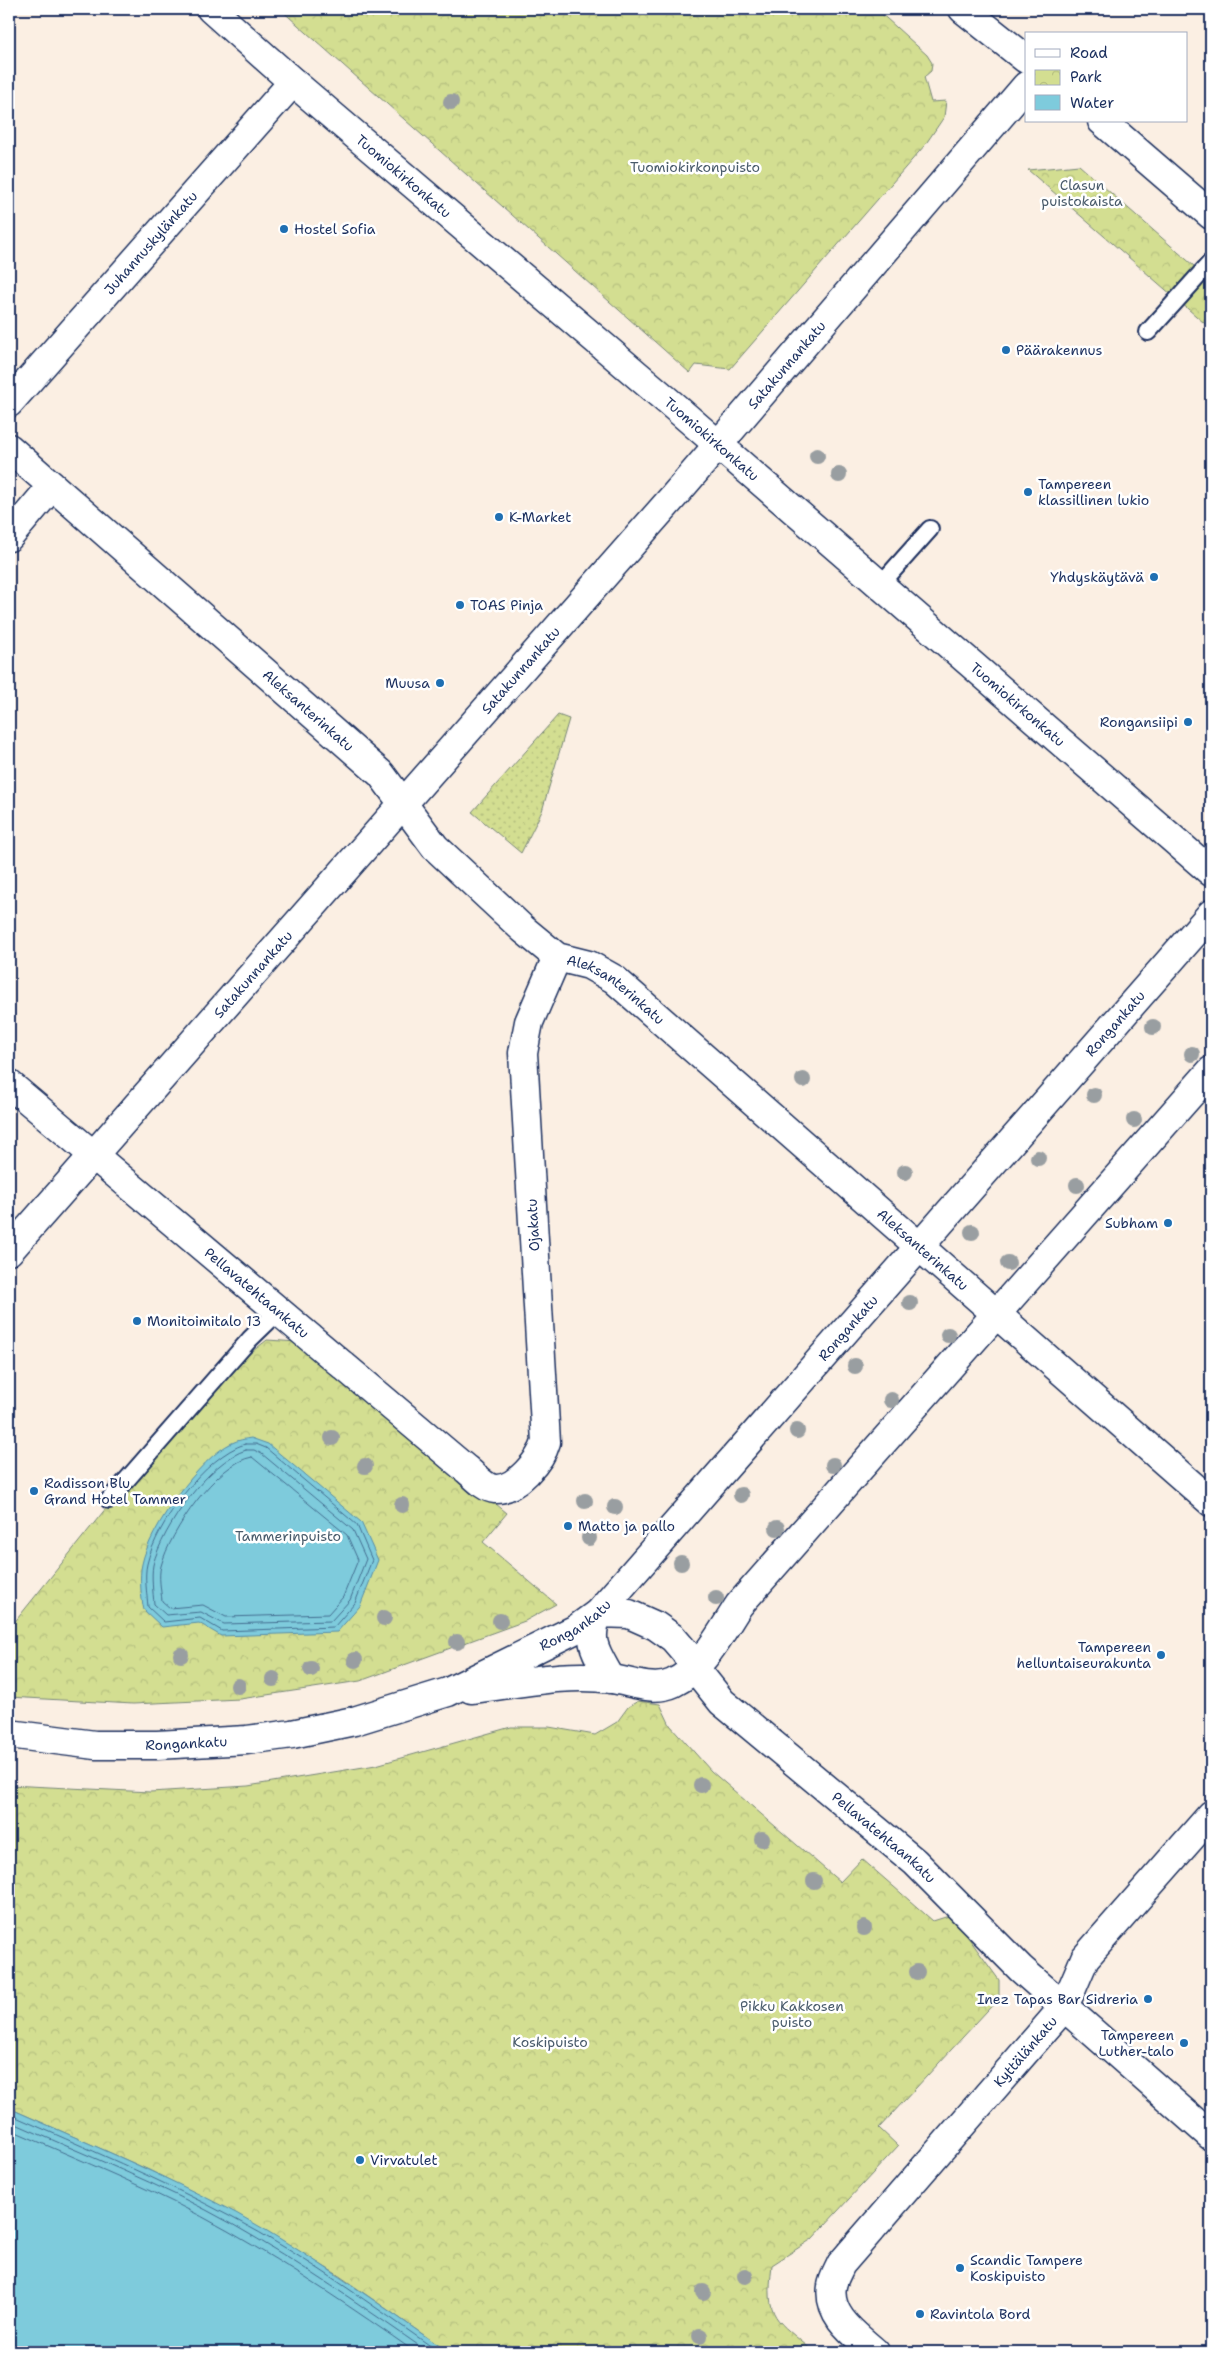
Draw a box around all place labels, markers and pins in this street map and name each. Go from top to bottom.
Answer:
place label: Hostel Sofia [294,220,376,238]
marker: Hostel Sofia [278,223,290,235]
place label: Päärakennus [1016,341,1103,359]
marker: Päärakennus [1000,344,1012,356]
place label: Tampereen klassillinen lukio [1038,475,1149,509]
marker: Tampereen klassillinen lukio [1022,486,1034,498]
place label: K-Market [509,508,571,526]
marker: K-Market [493,511,505,523]
place label: Yhdyskäytävä [1050,568,1144,586]
marker: Yhdyskäytävä [1148,571,1160,583]
place label: TOAS Pinja [470,596,543,614]
marker: TOAS Pinja [454,599,466,611]
place label: Muusa [385,674,430,692]
marker: Muusa [434,677,446,689]
place label: Rongansiipi [1100,713,1178,731]
marker: Rongansiipi [1182,716,1194,728]
place label: Subham [1105,1214,1158,1232]
marker: Subham [1162,1217,1174,1229]
place label: Monitoimitalo 13 [147,1312,261,1330]
marker: Monitoimitalo 13 [131,1315,143,1327]
place label: Radisson Blu Grand Hotel Tammer [44,1474,187,1508]
marker: Radisson Blu Grand Hotel Tammer [28,1485,40,1497]
place label: Matto ja pallo [578,1517,675,1535]
marker: Matto ja pallo [562,1520,574,1532]
place label: Tampereen helluntaiseurakunta [1017,1638,1151,1672]
marker: Tampereen helluntaiseurakunta [1155,1649,1167,1661]
place label: Inez Tapas Bar Sidreria [977,1990,1138,2008]
marker: Inez Tapas Bar Sidreria [1142,1993,1154,2005]
place label: Tampereen Luther-talo [1099,2026,1174,2060]
marker: Tampereen Luther-talo [1178,2037,1190,2049]
place label: Virvatulet [370,2151,438,2169]
marker: Virvatulet [354,2154,366,2166]
place label: Scandic Tampere Koskipuisto [970,2251,1083,2285]
marker: Scandic Tampere Koskipuisto [954,2262,966,2274]
place label: Ravintola Bord [930,2305,1030,2323]
marker: Ravintola Bord [914,2308,926,2320]

